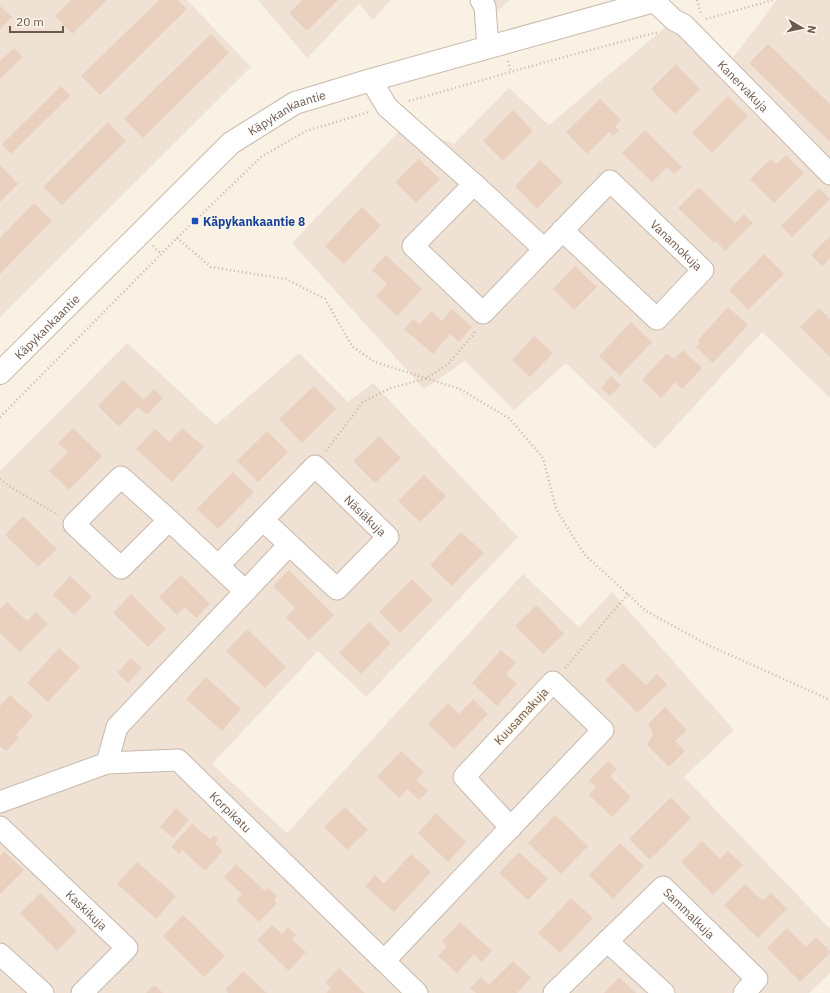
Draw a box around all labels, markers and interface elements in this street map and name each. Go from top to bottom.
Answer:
scale bar [10,8,63,34]
north arrow [782,8,822,48]
text: 20 m [16,14,44,29]
text: N [804,25,819,35]
street label: Kanervakuja [715,57,773,115]
street label: Käpykankaantie [245,87,328,138]
place label: Käpykankaantie 8 [203,214,305,229]
marker: Käpykankaantie 8 [190,216,200,226]
street label: Vanamokuja [648,217,706,274]
street label: Käpykankaantie [11,290,83,362]
street label: Näsiäkuja [342,492,390,539]
street label: Kuusamakuja [491,684,552,748]
street label: Korpikatu [207,788,255,835]
street label: Sammalkuja [660,884,719,942]
street label: Kaskikuja [63,887,111,933]

